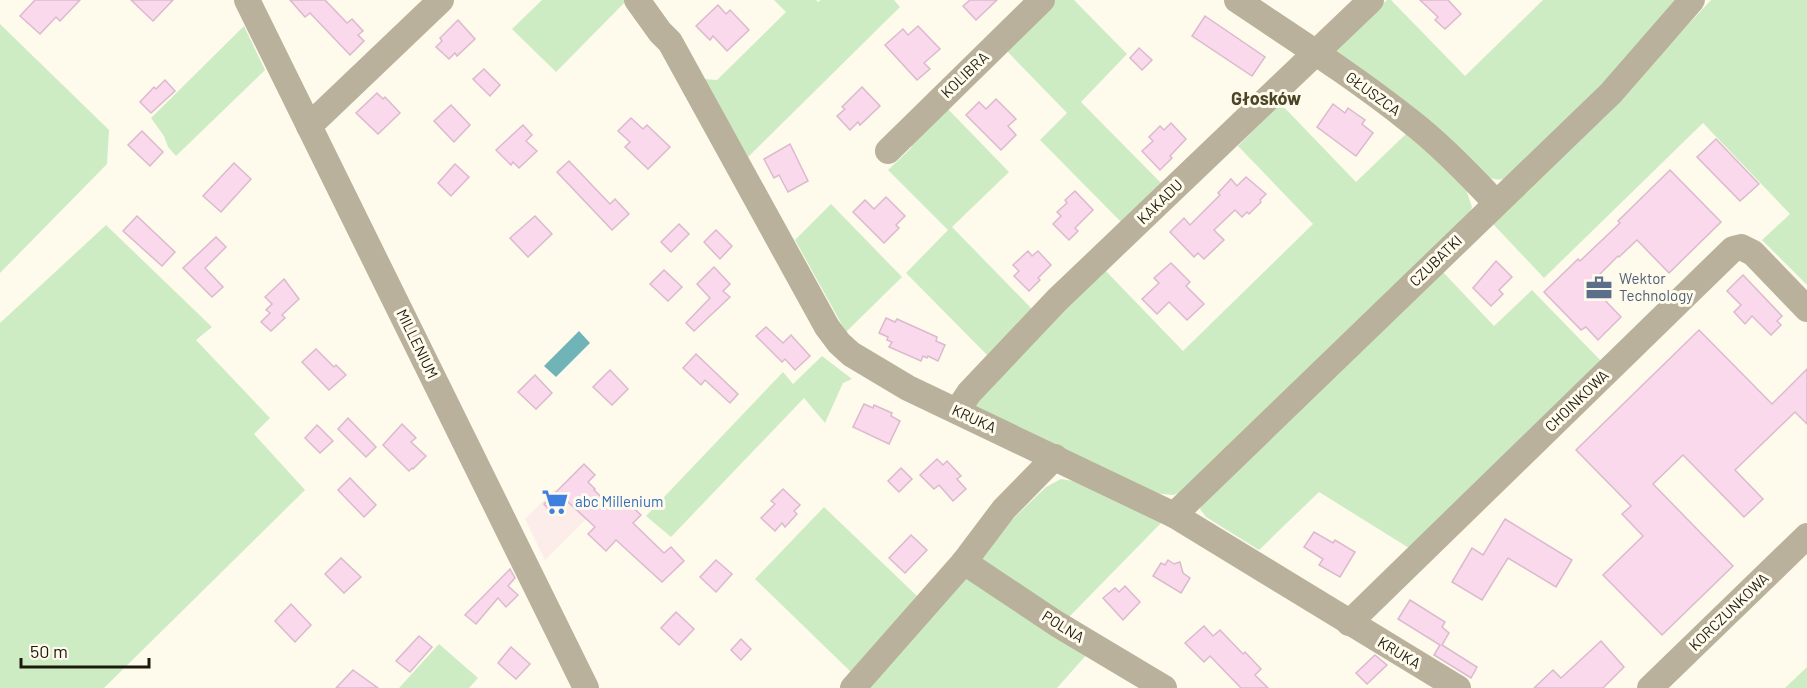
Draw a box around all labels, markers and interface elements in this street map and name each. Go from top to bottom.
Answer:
street label: KOLIBRA [937,47,992,101]
street label: GŁUSZCA [1343,67,1404,119]
district label: Głosków [1231,87,1301,109]
street label: KAKADU [1133,175,1186,227]
street label: CZUBATKI [1405,231,1465,290]
place label: Wektor Technology [1619,269,1693,304]
office icon: Wektor Technology [1584,273,1614,303]
street label: MILLENIUM [393,306,442,381]
street label: CHOINKOWA [1541,366,1612,435]
street label: KRUKA [949,400,999,436]
supermarket icon: abc Millenium [540,487,570,517]
place label: abc Millenium [575,492,663,510]
street label: KORCZUNKOWA [1685,569,1772,654]
street label: POLNA [1039,606,1088,646]
scale bar [21,631,148,669]
street label: KRUKA [1375,632,1424,672]
text: 50 m [30,640,68,662]

